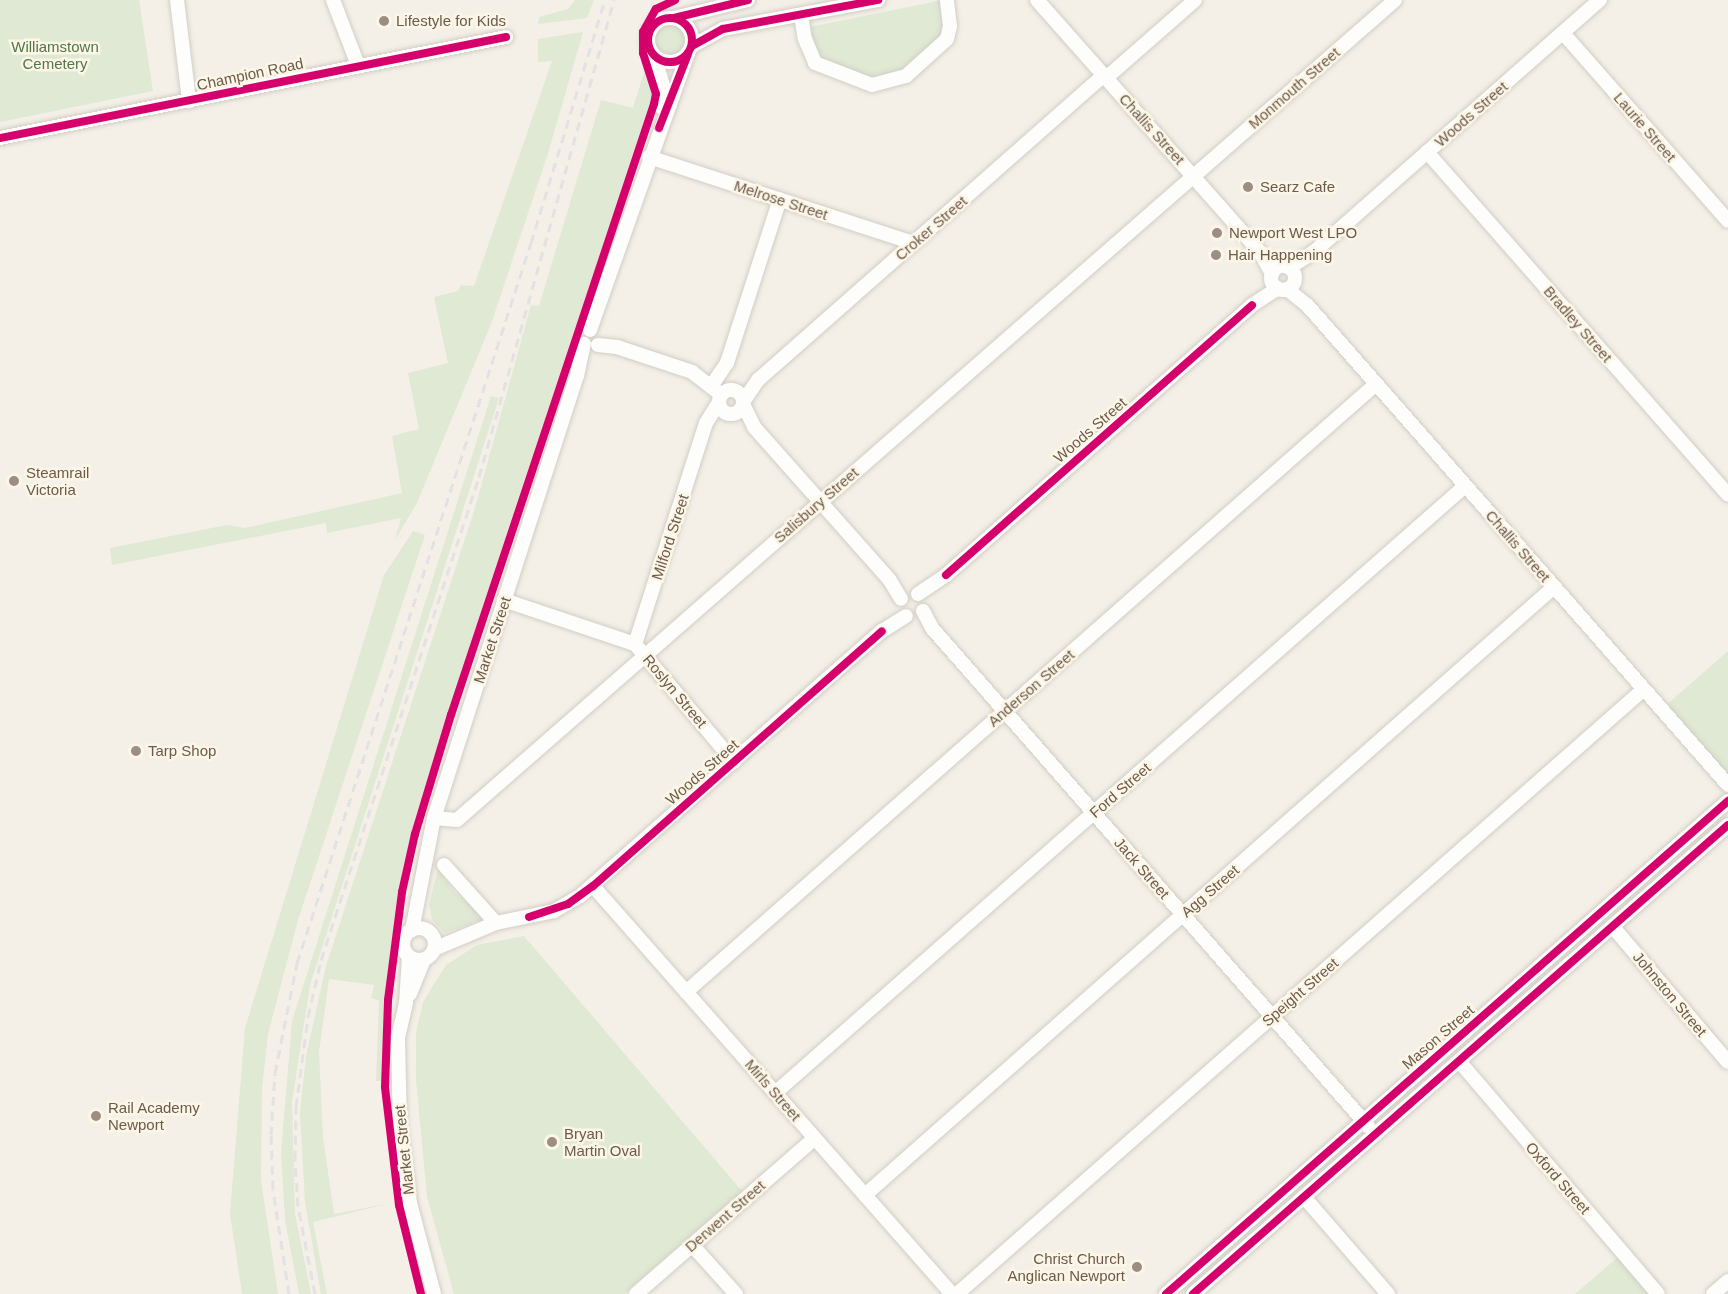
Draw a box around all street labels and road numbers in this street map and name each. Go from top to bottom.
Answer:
street label: Monmouth Street [1245,43,1343,133]
street label: Champion Road [195,54,305,94]
street label: Woods Street [1431,77,1511,151]
street label: Laurie Street [1610,89,1680,165]
street label: Challis Street [1115,90,1189,168]
street label: Melrose Street [732,176,830,224]
street label: Croker Street [891,192,971,264]
street label: Bradley Street [1540,282,1616,366]
street label: Woods Street [1050,393,1130,467]
street label: Salisbury Street [770,463,862,547]
street label: Milford Street [648,492,692,582]
street label: Challis Street [1482,506,1554,586]
street label: Market Street [470,594,514,686]
street label: Anderson Street [984,646,1078,730]
street label: Roslyn Street [639,651,711,731]
street label: Woods Street [662,735,742,809]
street label: Ford Street [1086,759,1154,821]
street label: Jack Street [1111,834,1173,902]
street label: Agg Street [1177,861,1243,921]
street label: Johnston Street [1629,948,1711,1040]
street label: Speight Street [1258,954,1342,1030]
street label: Mason Street [1398,1001,1478,1073]
street label: Mirls Street [741,1055,805,1125]
street label: Market Street [390,1104,418,1196]
street label: Oxford Street [1522,1138,1594,1218]
street label: Derwent Street [681,1176,769,1256]

